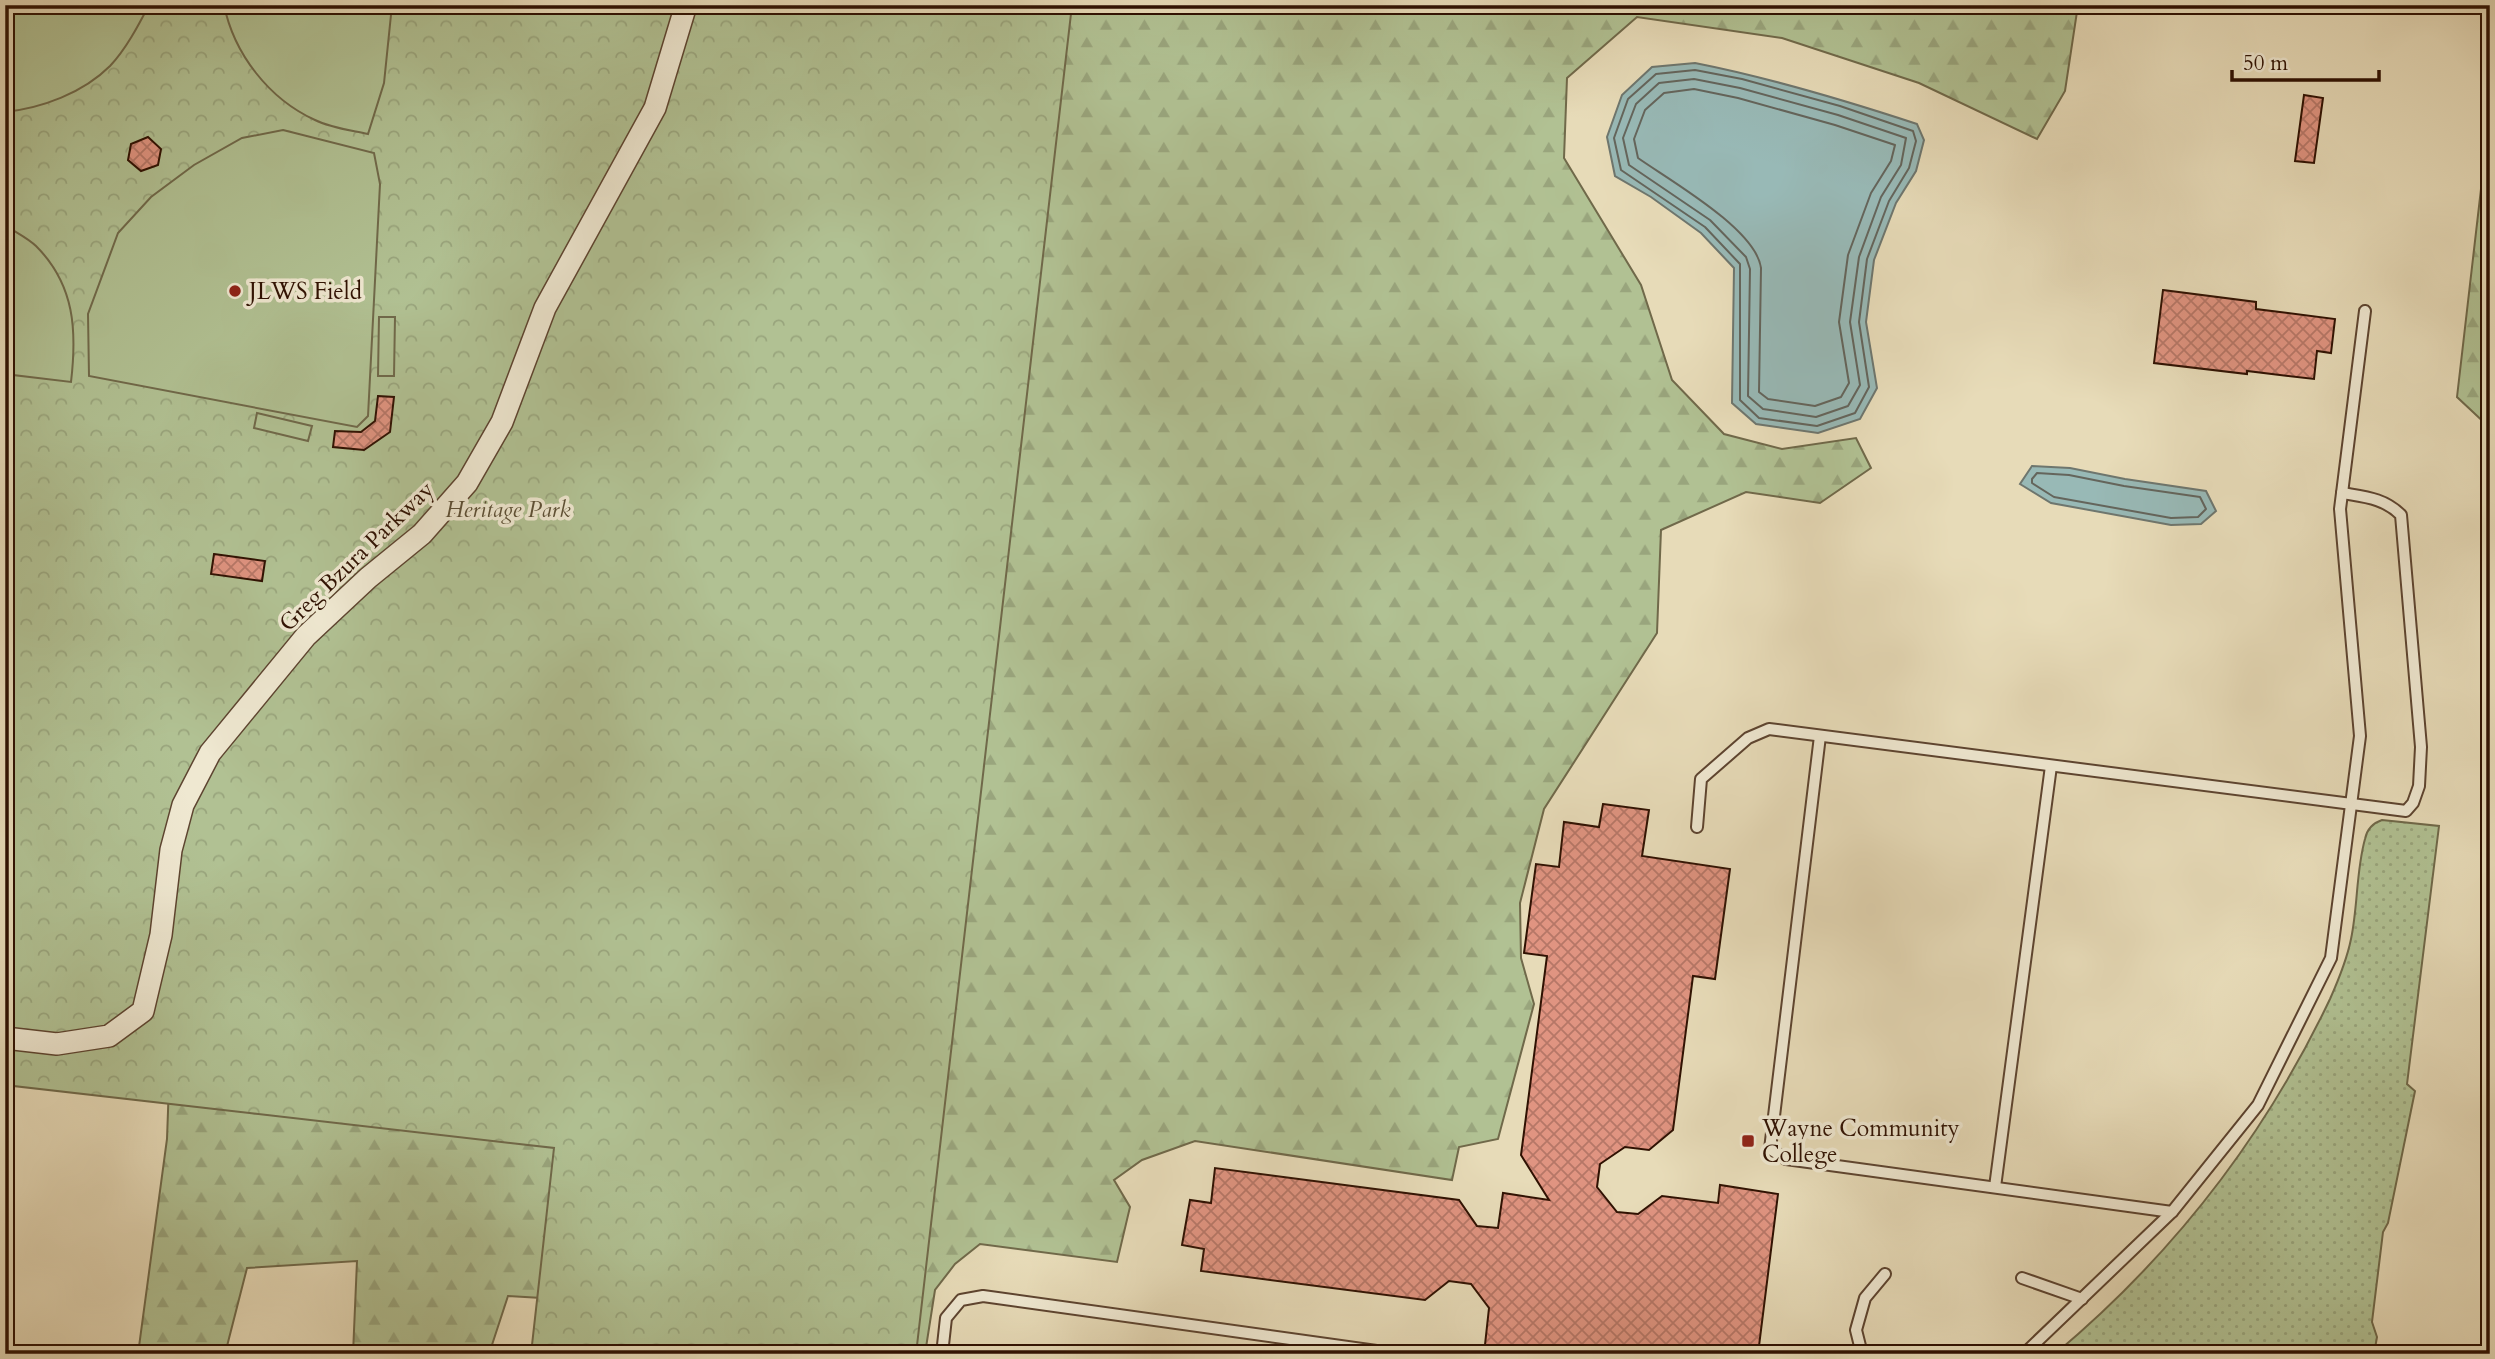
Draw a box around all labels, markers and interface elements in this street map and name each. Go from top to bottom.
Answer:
scale bar [2232,38,2380,82]
text: 50 m [2243,49,2288,78]
place label: JLWS Field [246,276,363,307]
marker: JLWS Field [227,283,243,299]
street label: Greg Bzura Parkway [272,474,440,638]
park label: Heritage Park [445,494,571,525]
place label: Wayne Community College [1761,1113,1960,1170]
marker: Wayne Community College [1740,1133,1756,1149]

